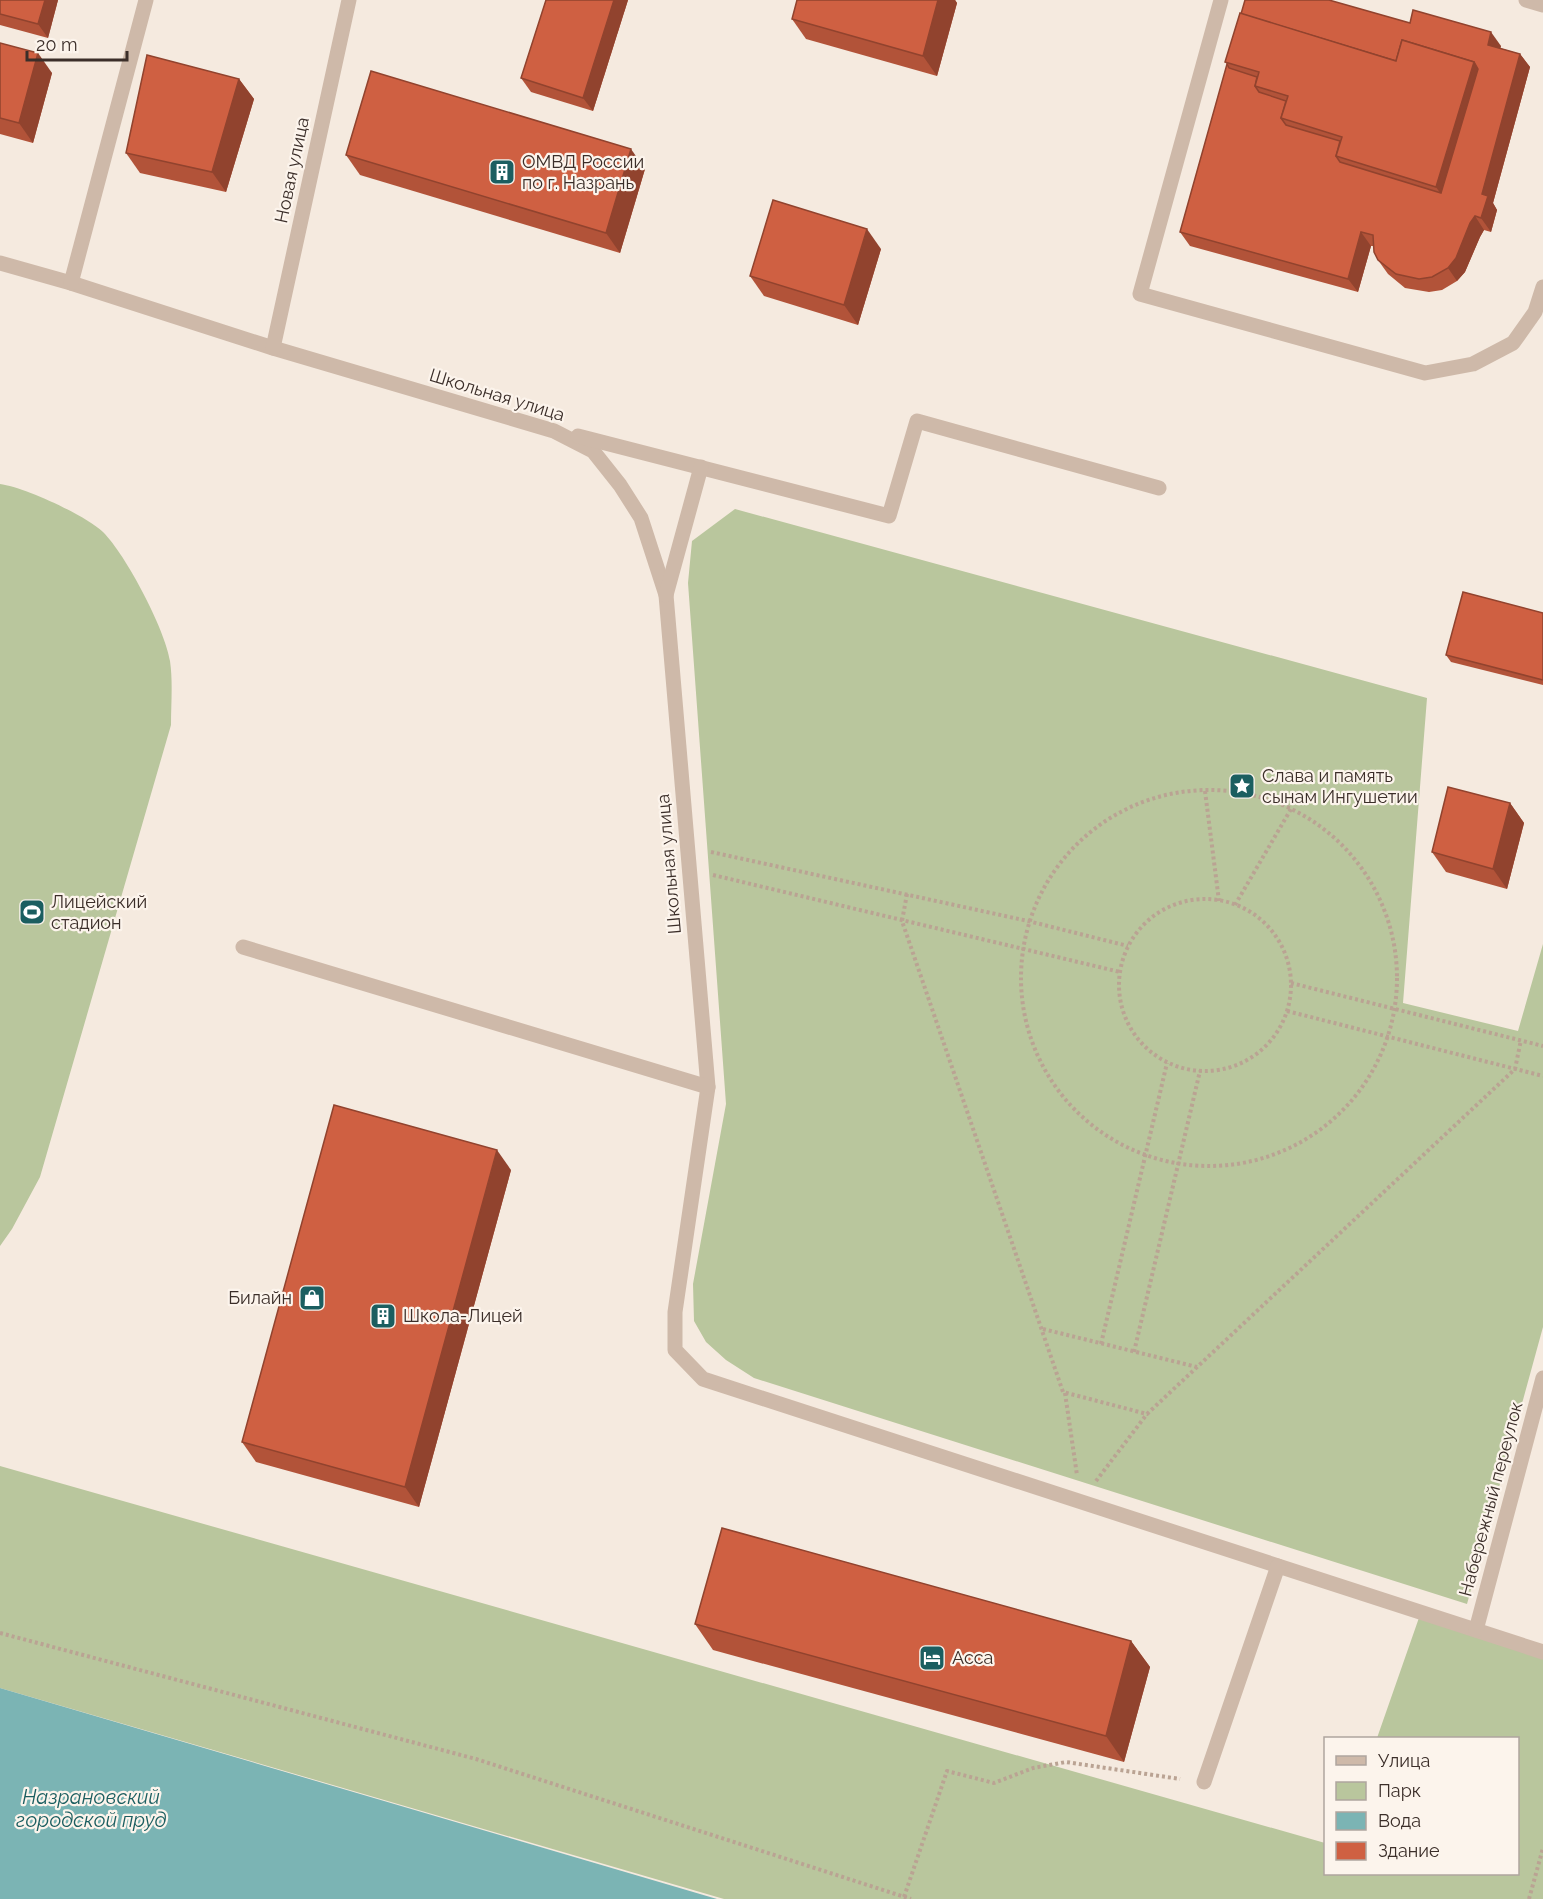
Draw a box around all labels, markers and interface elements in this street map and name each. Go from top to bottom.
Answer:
scale bar [27,24,128,62]
text: 20 m [36,34,78,55]
street label: Новая улица [270,115,313,225]
place label: ОМВД России по г. Назрань [522,151,644,193]
building icon: ОМВД России по г. Назрань [487,157,517,187]
street label: Школьная улица [427,364,567,425]
place label: Слава и память сынам Ингушетии [1262,765,1418,807]
place icon: Слава и память сынам Ингушетии [1227,771,1257,801]
street label: Школьная улица [652,793,685,935]
place label: Лицейский стадион [51,891,147,933]
sports icon: Лицейский стадион [17,897,47,927]
shop icon: Билайн [297,1283,327,1313]
place label: Билайн [228,1287,292,1308]
building icon: Школа-Лицей [368,1301,398,1331]
place label: Школа-Лицей [403,1305,523,1326]
street label: Набережный переулок [1454,1399,1527,1598]
hotel icon: Асса [917,1643,947,1673]
place label: Асса [952,1647,993,1668]
legend [1324,1737,1519,1875]
text: Улица [1378,1750,1430,1771]
text: Парк [1378,1780,1421,1801]
water label: Назрановский городской пруд [16,1785,166,1832]
text: Вода [1378,1810,1421,1831]
text: Здание [1378,1840,1440,1861]

